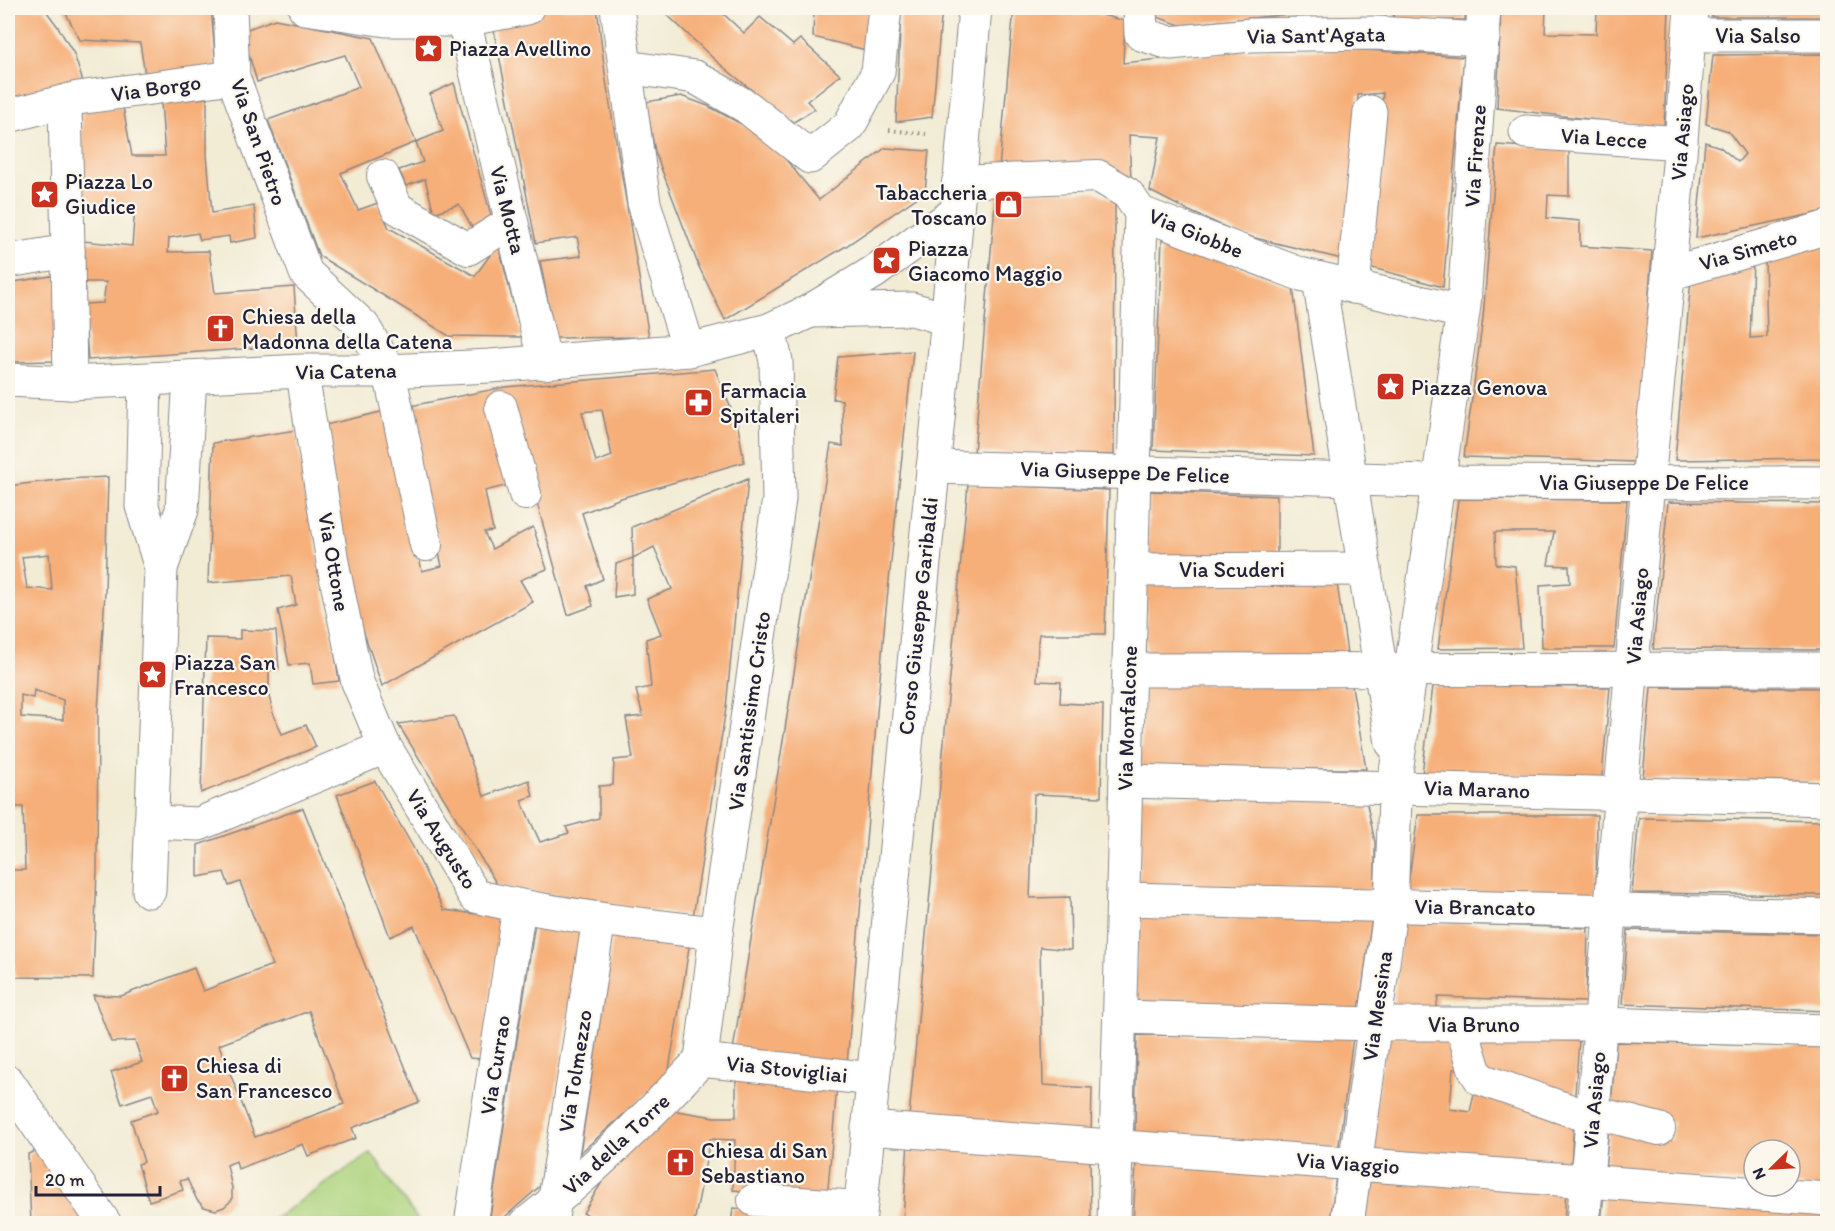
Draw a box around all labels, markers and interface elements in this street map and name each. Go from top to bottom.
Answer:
street label: Via Sant'Agata [1246,20,1386,50]
street label: Via Salso [1715,22,1801,49]
place icon: Piazza Avellino [412,32,444,64]
place label: Piazza Avellino [449,35,591,62]
street label: Via Borgo [109,68,203,108]
street label: Via San Pietro [225,75,293,209]
street label: Via Asiago [1664,82,1700,182]
street label: Via Firenze [1458,104,1492,208]
street label: Via Lecce [1560,122,1648,154]
street label: Via Motta [484,163,532,258]
place label: Piazza Lo Giudice [65,168,153,220]
place icon: Piazza Lo Giudice [28,178,60,210]
place label: Tabaccheria Toscano [876,179,987,231]
shop icon: Tabaccheria Toscano [992,189,1024,221]
street label: Via Giobbe [1145,202,1247,264]
street label: Via Simeto [1696,223,1800,277]
place label: Piazza Giacomo Maggio [908,235,1063,287]
place icon: Piazza Giacomo Maggio [871,245,903,277]
place label: Chiesa della Madonna della Catena [242,303,452,355]
church icon: Chiesa della Madonna della Catena [205,313,237,345]
street label: Via Catena [295,357,397,385]
place icon: Piazza Genova [1374,371,1406,403]
place label: Piazza Genova [1411,374,1548,401]
place label: Farmacia Spitaleri [720,377,807,429]
pharmacy icon: Farmacia Spitaleri [683,387,715,419]
street label: Via Giuseppe De Felice [1020,455,1230,489]
street label: Via Giuseppe De Felice [1539,469,1749,496]
street label: Corso Giuseppe Garibaldi [892,496,944,736]
street label: Via Ottone [312,510,356,614]
street label: Via Scuderi [1179,556,1285,583]
street label: Via Asiago [1619,566,1655,666]
street label: Via Santissimo Cristo [722,609,776,813]
street label: Via Monfalcone [1111,645,1143,791]
place label: Piazza San Francesco [174,649,276,701]
place icon: Piazza San Francesco [137,659,169,691]
street label: Via Marano [1423,774,1531,804]
street label: Via Augusto [401,784,483,894]
street label: Via Brancato [1414,892,1536,922]
street label: Via Messina [1356,949,1398,1063]
street label: Via Tolmezzo [552,1008,598,1134]
street label: Via Bruno [1428,1011,1520,1038]
street label: Via Currao [474,1013,516,1117]
street label: Via Stovigliai [725,1049,849,1089]
street label: Via Asiago [1576,1050,1612,1150]
place label: Chiesa di San Francesco [196,1052,333,1104]
church icon: Chiesa di San Francesco [159,1062,191,1094]
street label: Via della Torre [557,1087,675,1201]
place label: Chiesa di San Sebastiano [701,1137,828,1189]
north arrow [1742,1138,1802,1198]
street label: Via Viaggio [1295,1146,1401,1180]
church icon: Chiesa di San Sebastiano [664,1147,696,1179]
scale bar [36,1159,160,1197]
text: N [1748,1165,1770,1183]
text: 20 m [45,1169,85,1191]

